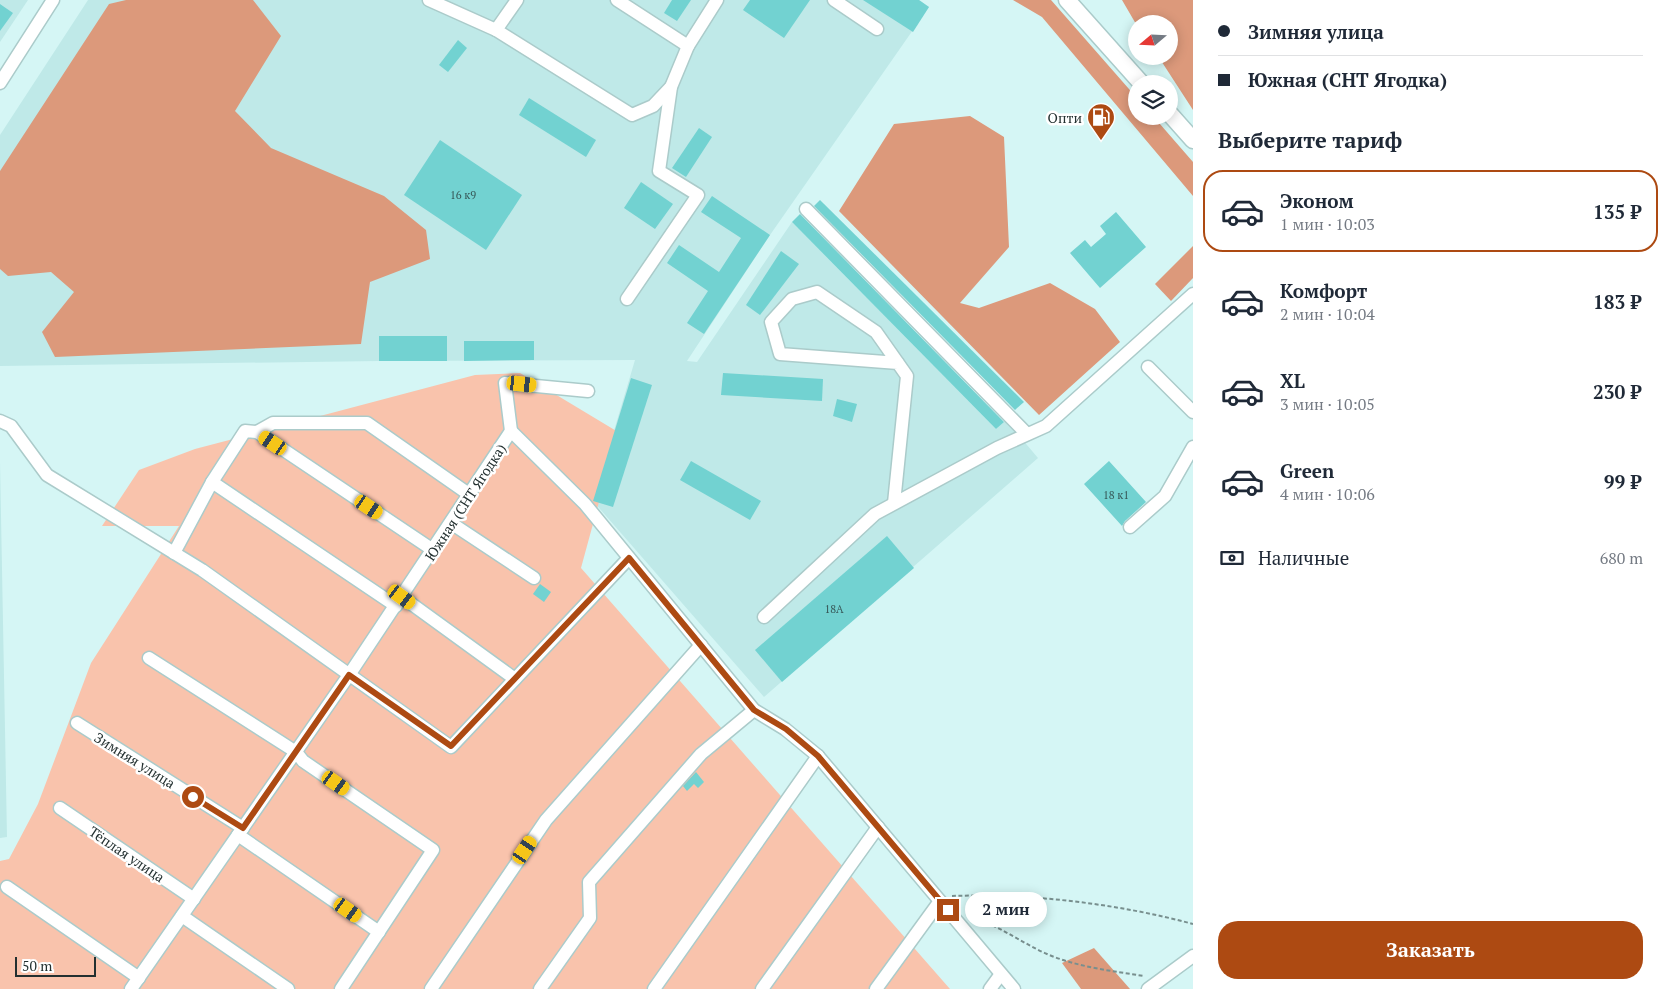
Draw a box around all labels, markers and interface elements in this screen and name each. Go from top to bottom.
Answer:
north arrow [1128,15,1178,65]
map controls [1128,15,1178,125]
text: Зимняя улица [1248,19,1384,44]
text: Южная (СНТ Ягодка) [1248,67,1447,92]
button: layers [1128,75,1178,125]
fuel station icon: Опти [1086,102,1116,141]
place label: Опти [1048,108,1082,127]
text: Выберите тариф [1218,125,1402,154]
house number: 16 к9 [450,188,476,202]
text: Эконом [1280,188,1354,213]
icon: car [1220,189,1265,234]
text: 135 ₽ [1593,199,1641,224]
text: 1 мин · 10:03 [1280,213,1375,235]
text: Комфорт [1280,278,1367,303]
icon: car [1220,279,1265,324]
text: 183 ₽ [1593,289,1641,314]
text: 2 мин · 10:04 [1280,303,1375,325]
text: XL [1280,368,1305,393]
icon: car [1220,369,1265,414]
car [506,375,537,393]
text: 230 ₽ [1593,379,1641,404]
text: 3 мин · 10:05 [1280,393,1375,415]
car [256,428,289,458]
street label: Южная (СНТ Ягодка) [420,440,510,564]
text: Green [1280,458,1334,483]
icon: car [1220,459,1265,504]
text: 99 ₽ [1604,469,1641,494]
text: 4 мин · 10:06 [1280,483,1375,505]
house number: 18 к1 [1103,488,1129,502]
car [352,492,385,522]
icon: cash [1218,544,1246,572]
text: Наличные [1258,545,1349,570]
text: 680 m [1600,547,1643,569]
car [385,582,418,612]
house number: 18А [824,602,844,616]
street label: Зимняя улица [91,728,179,792]
car [319,768,352,798]
route start [182,786,204,808]
street label: Тёплая улица [85,822,169,886]
car [510,833,539,867]
callout: 2 мин [966,892,1048,928]
car [331,895,364,925]
text: 2 мин [982,898,1030,920]
route end [937,899,959,921]
button: Заказать [1218,921,1643,979]
scale bar [15,954,96,977]
text: 50 m [22,956,52,975]

